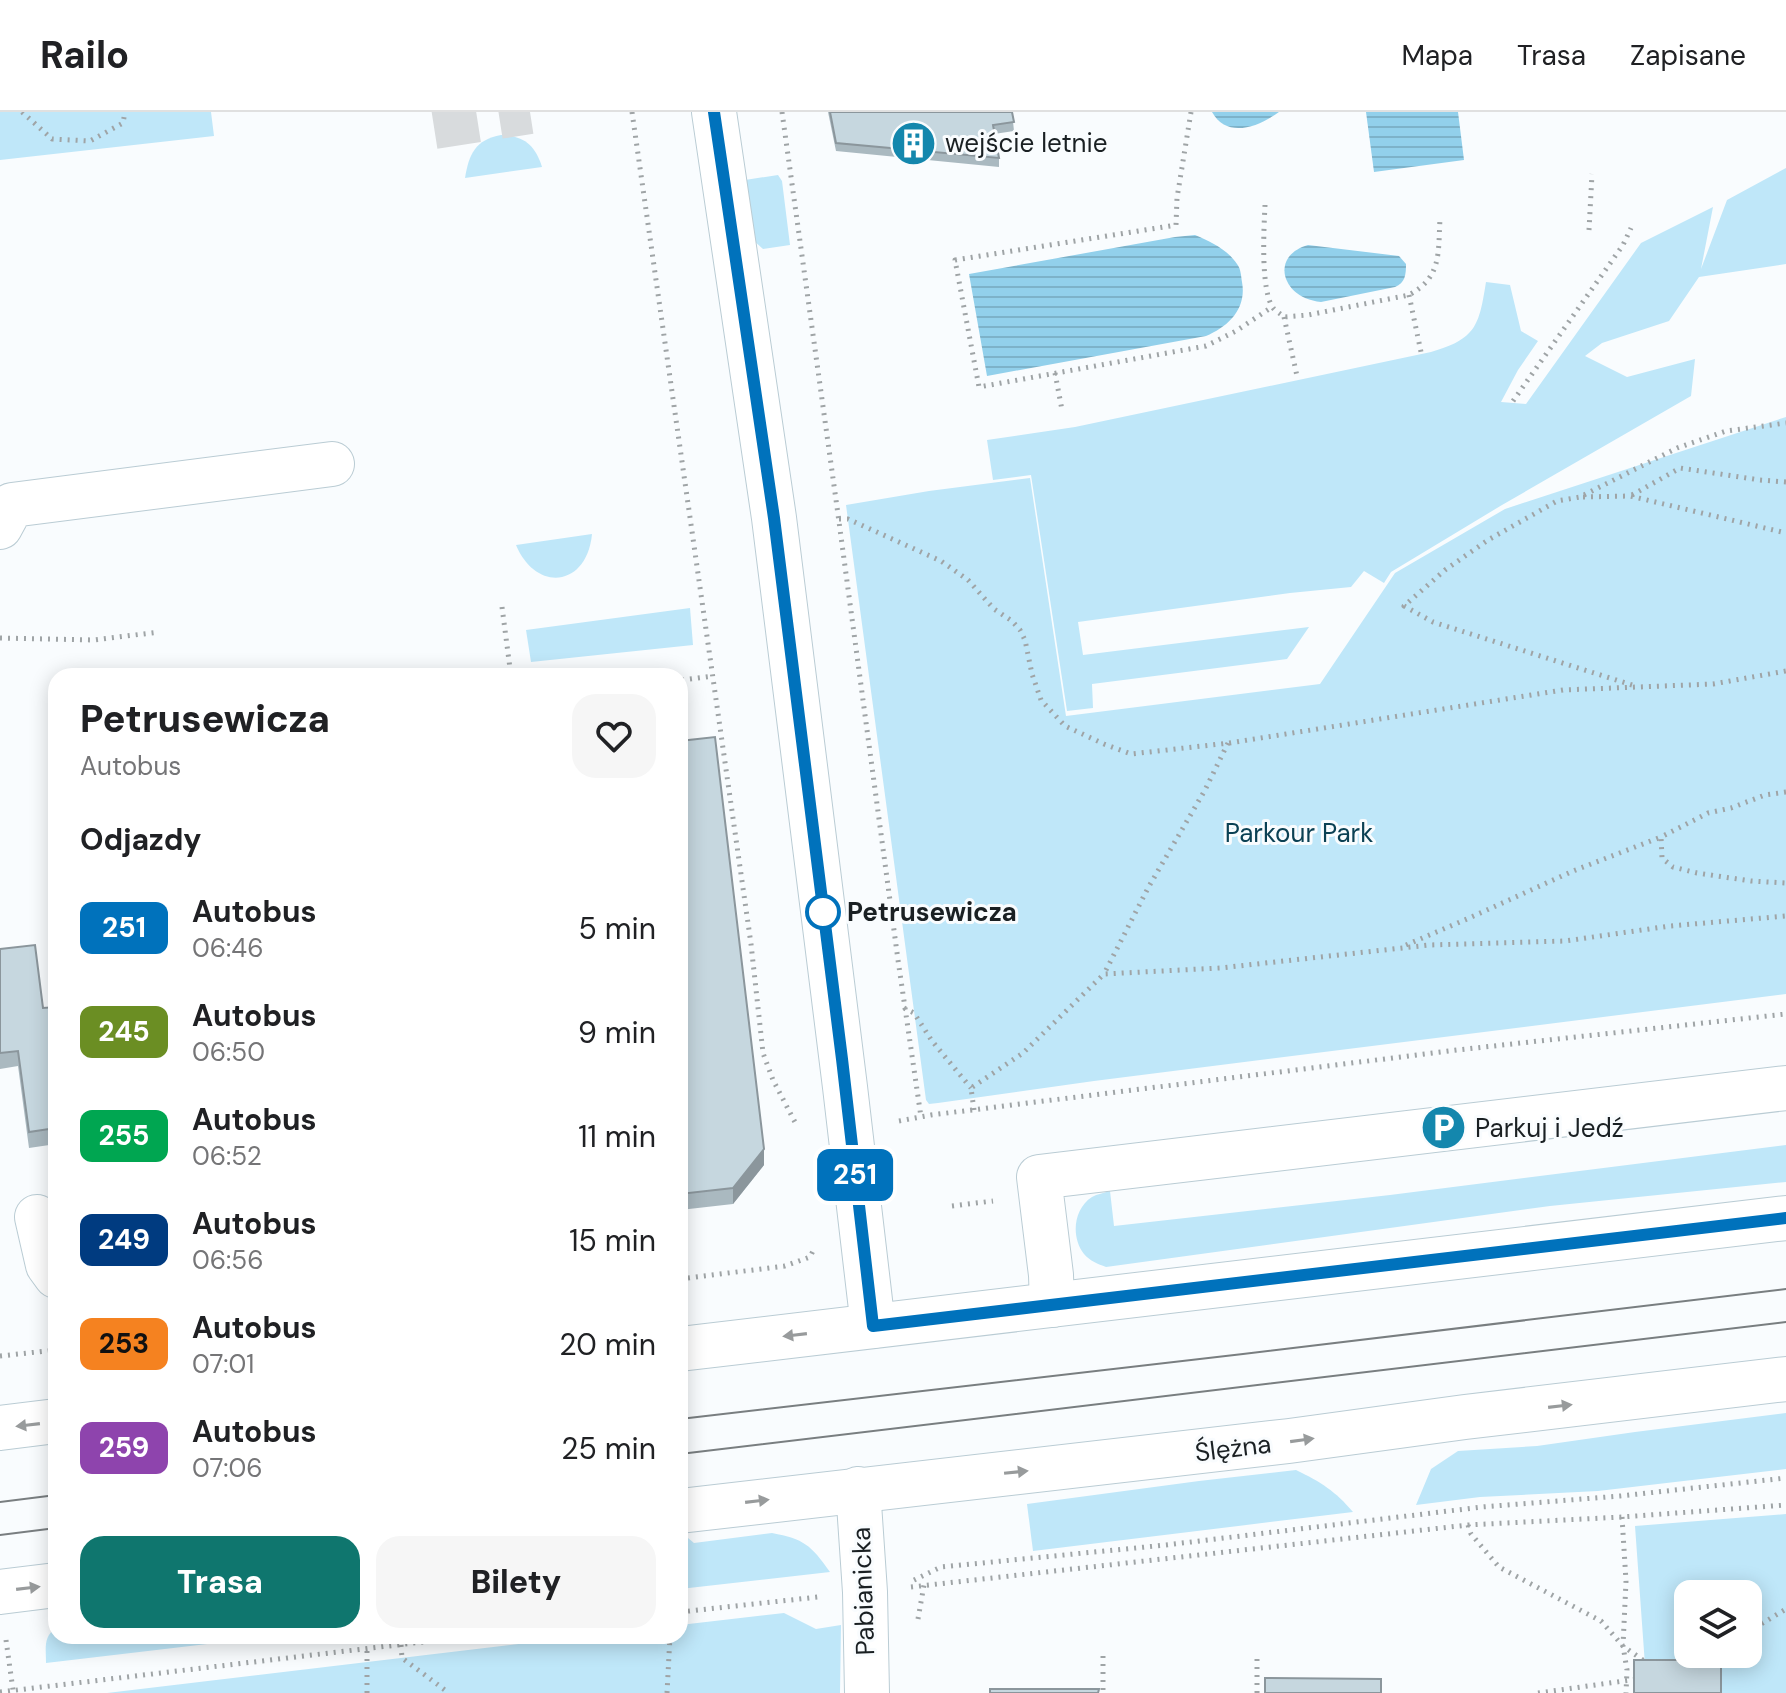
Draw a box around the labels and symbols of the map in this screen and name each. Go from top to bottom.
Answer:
building icon: wejście letnie [890,119,938,167]
place label: wejście letnie [945,126,1108,160]
park label: Parkour Park [1225,816,1373,850]
marker: Petrusewicza [806,895,840,929]
place label: Petrusewicza [847,895,1017,929]
parking icon: Parkuj i Jedź [1420,1104,1468,1152]
place label: Parkuj i Jedź [1475,1111,1624,1145]
line badge: 251 [809,1149,901,1201]
one-way arrow [782,1329,807,1342]
one-way arrow [1548,1399,1573,1412]
one-way arrow [15,1418,40,1431]
street label: Ślężna [1193,1426,1273,1470]
one-way arrow [1290,1433,1315,1446]
one-way arrow [1004,1466,1029,1479]
one-way arrow [745,1495,770,1508]
street label: Pabianicka [844,1526,882,1656]
one-way arrow [16,1582,41,1595]

